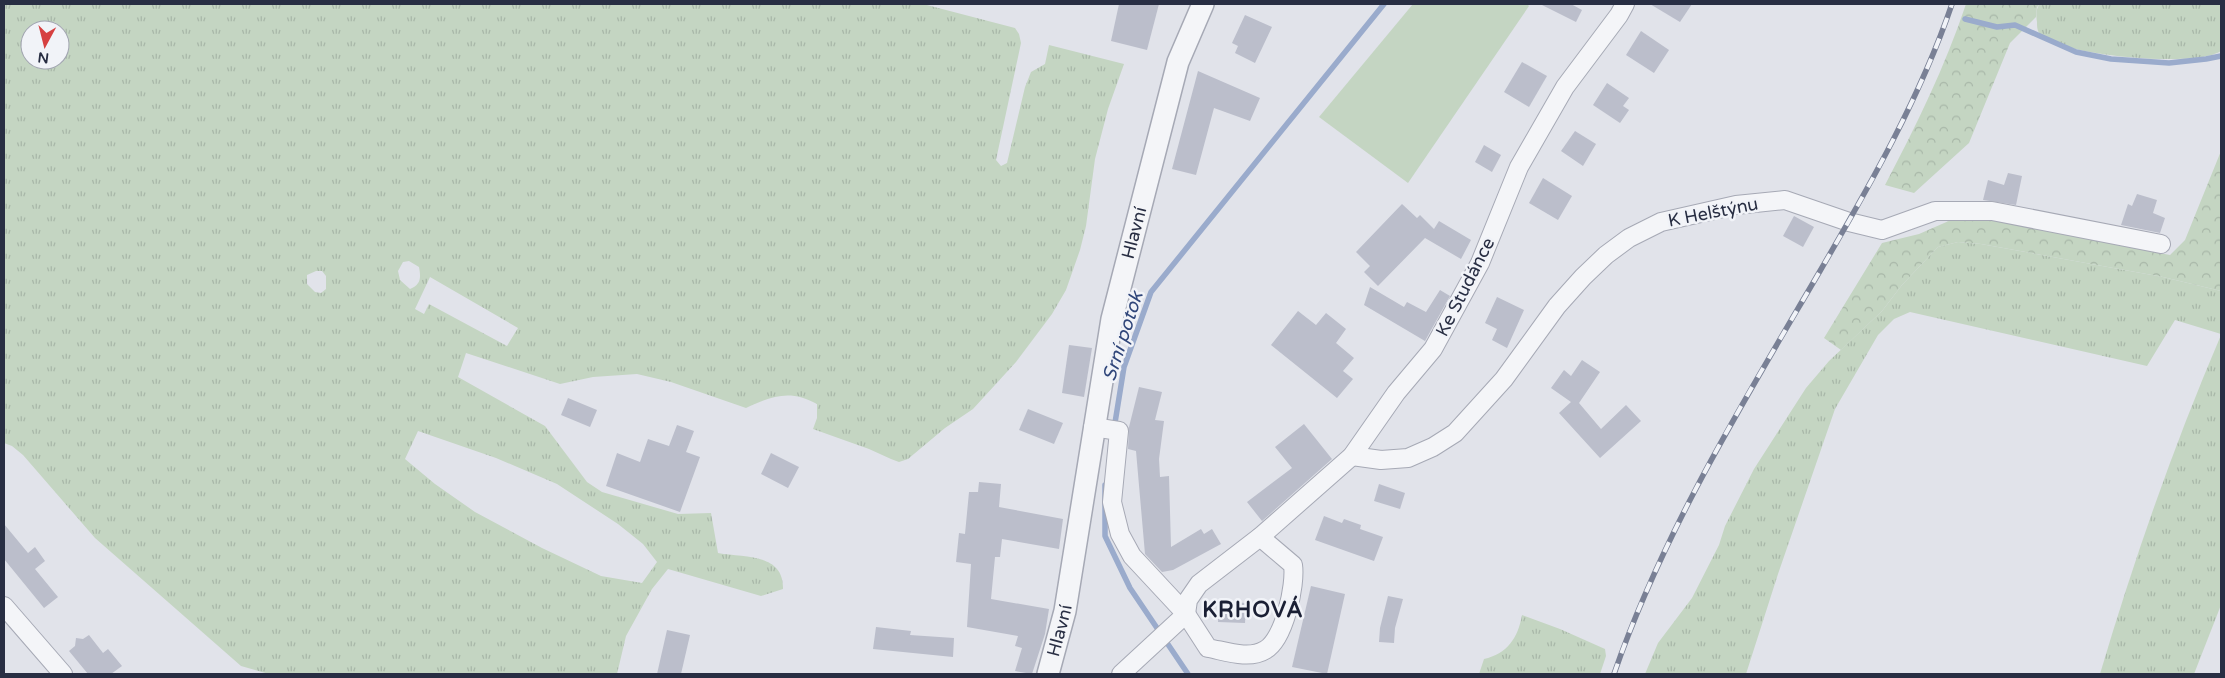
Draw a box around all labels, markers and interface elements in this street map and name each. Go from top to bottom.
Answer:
north arrow [20,20,70,70]
text: N [37,48,50,67]
street label: K Helštýnu [1666,192,1760,232]
street label: Hlavní [1117,204,1151,261]
street label: Ke Studánce [1431,234,1499,340]
water label: Srní potok [1098,287,1148,384]
district label: KRHOVÁ [1202,595,1304,623]
street label: Hlavní [1042,603,1077,659]

